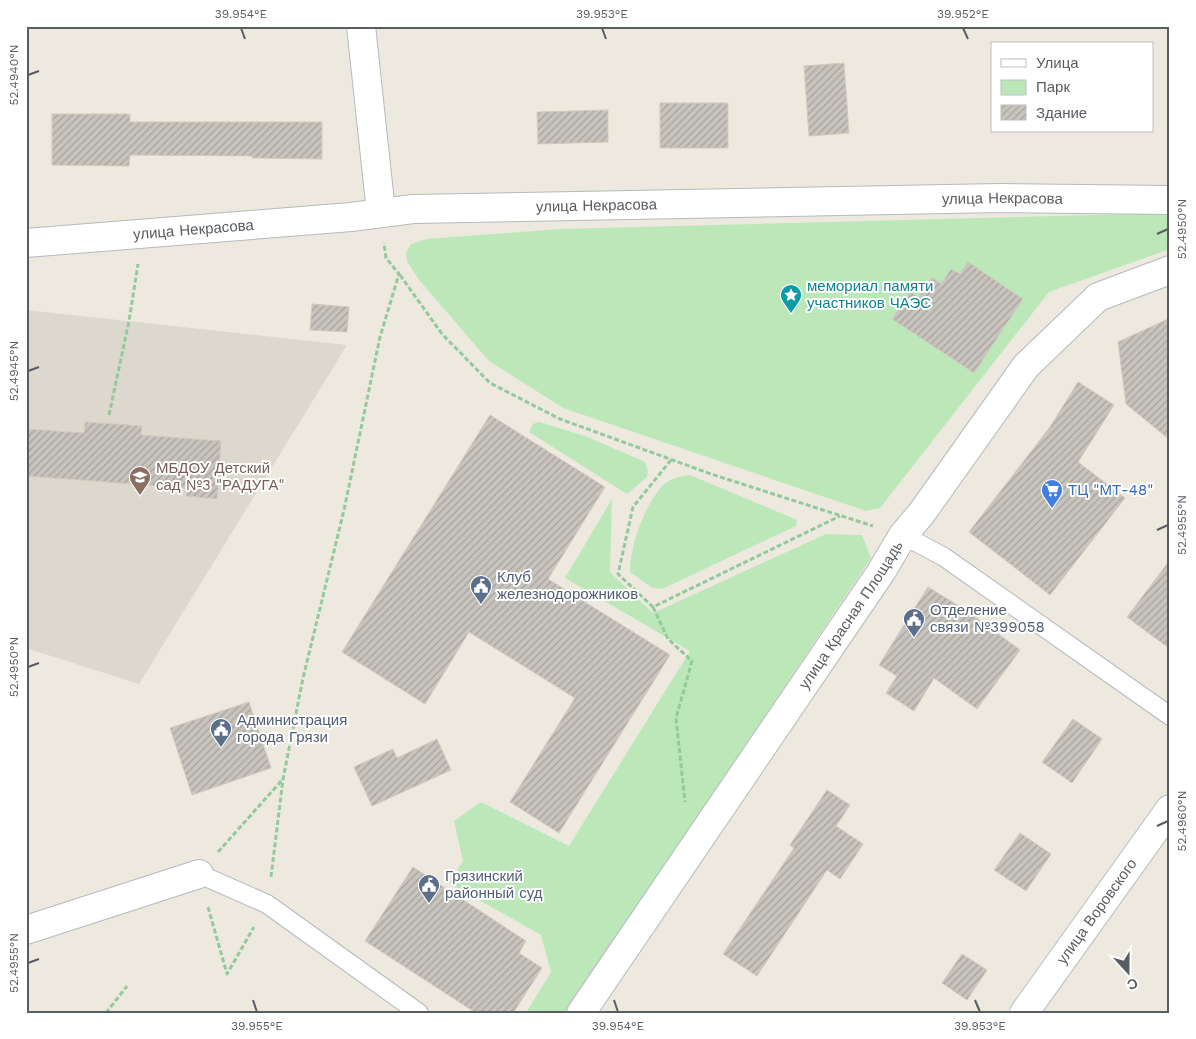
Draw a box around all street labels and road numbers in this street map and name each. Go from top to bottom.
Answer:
street label: улица Некрасова [942,189,1064,208]
street label: улица Некрасова [536,195,658,216]
street label: улица Некрасова [132,216,255,243]
street label: улица Красная Площадь [795,537,907,693]
street label: улица Воровского [1053,855,1141,968]

